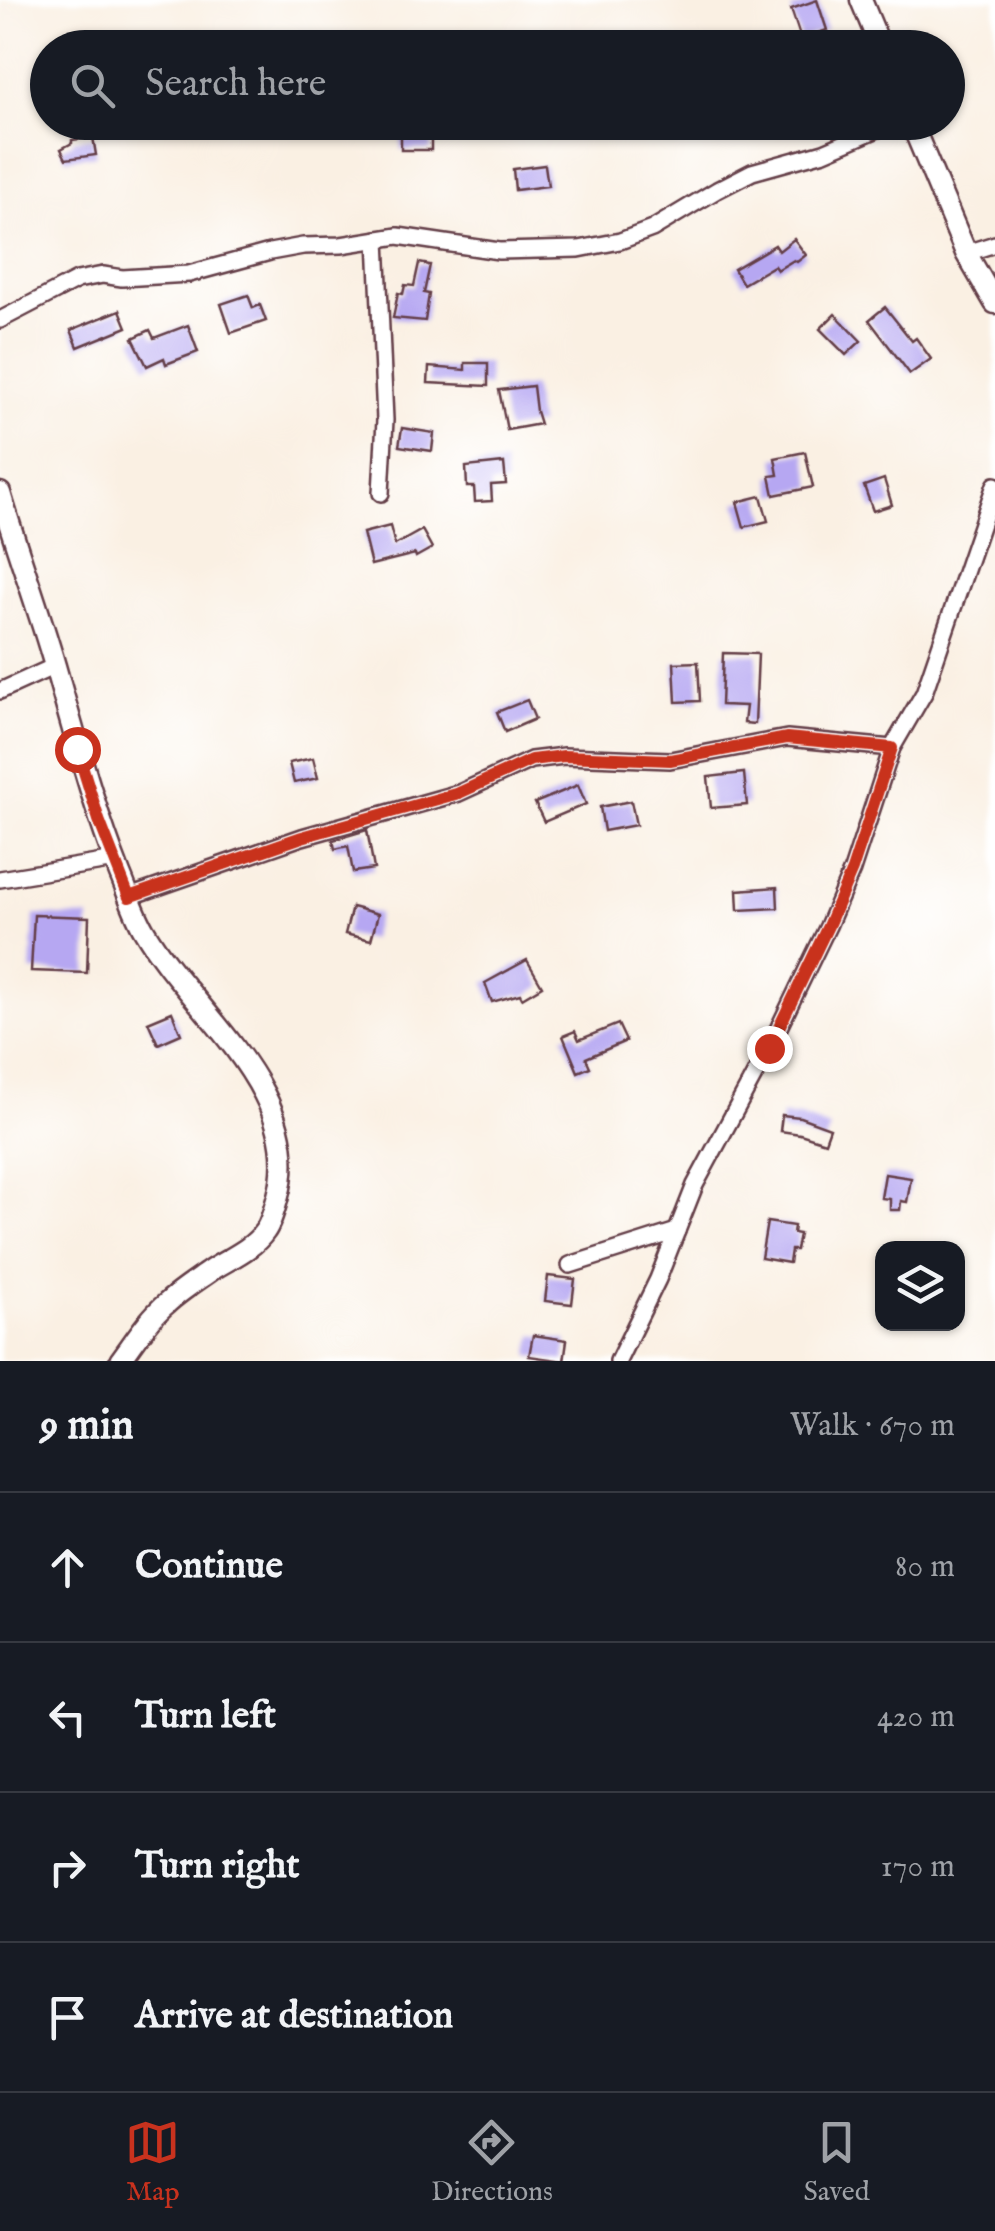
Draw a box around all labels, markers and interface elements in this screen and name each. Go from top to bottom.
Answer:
search box [30,30,965,140]
icon: search [65,58,120,113]
text: Search here [145,61,326,109]
route start [55,727,101,773]
route end [747,1026,793,1072]
map controls [875,1241,965,1331]
button: layers [875,1241,965,1331]
text: 9 min [40,1400,134,1453]
text: Walk · 670 m [790,1406,955,1447]
icon: ahead [40,1540,95,1595]
text: Continue [135,1543,283,1591]
text: 80 m [895,1547,955,1588]
icon: left [40,1690,95,1745]
text: Turn left [135,1693,276,1741]
text: 420 m [877,1697,955,1738]
icon: right [40,1840,95,1895]
text: Turn right [135,1843,299,1891]
text: 170 m [881,1847,955,1888]
icon: arrive [40,1990,95,2045]
text: Arrive at destination [135,1993,453,2041]
tab: Map [125,2115,180,2210]
tab: Directions [431,2115,553,2210]
tab: Saved [803,2115,870,2210]

